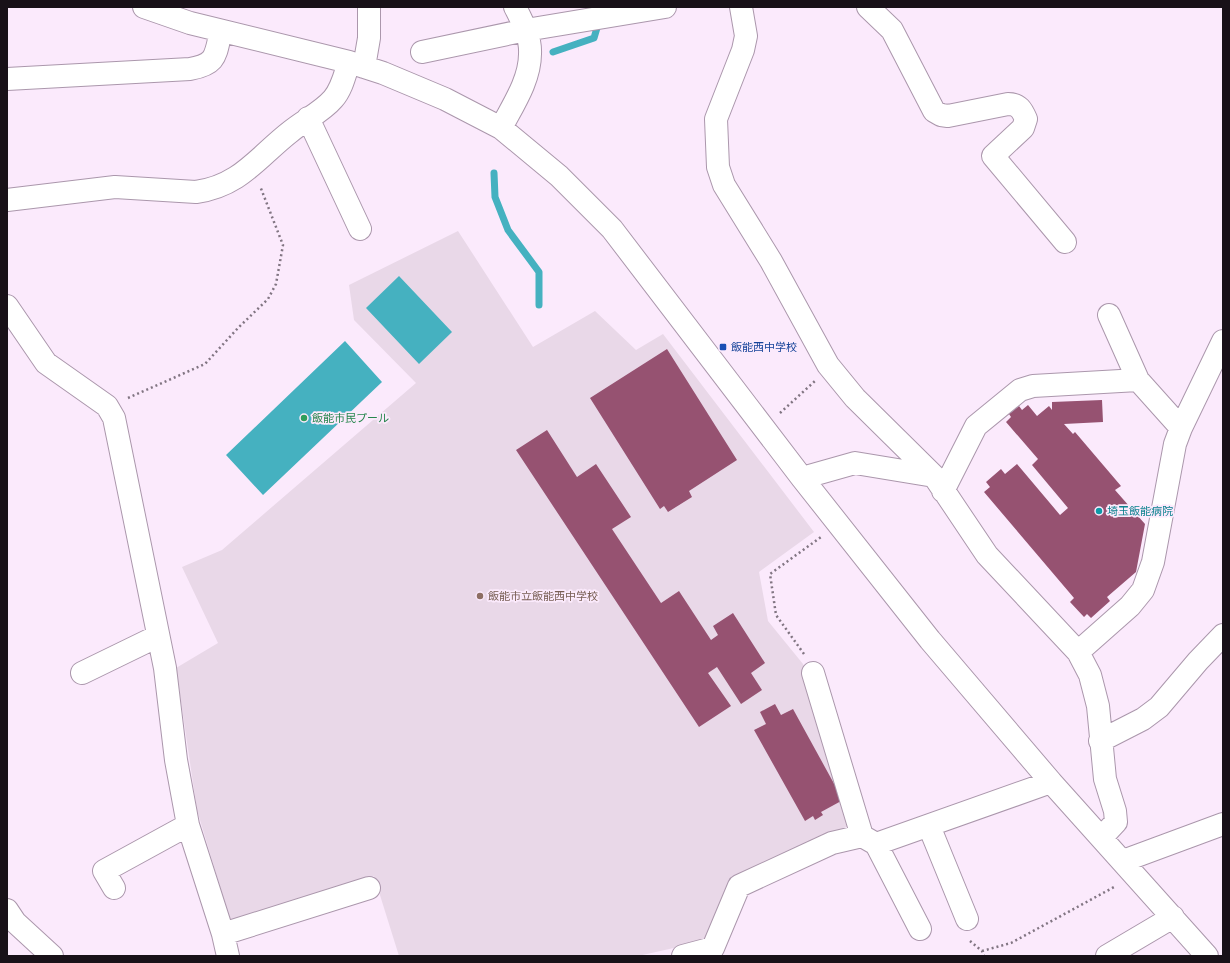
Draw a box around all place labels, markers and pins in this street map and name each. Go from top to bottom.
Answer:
place label: 飯能西中学校 [731,339,797,355]
marker: 飯能西中学校 [718,342,728,352]
place label: 飯能市民プール [312,410,389,426]
marker: 飯能市民プール [299,413,309,423]
place label: 埼玉飯能病院 [1107,503,1173,519]
marker: 埼玉飯能病院 [1094,506,1104,516]
place label: 飯能市立飯能西中学校 [488,588,598,604]
marker: 飯能市立飯能西中学校 [475,591,485,601]

